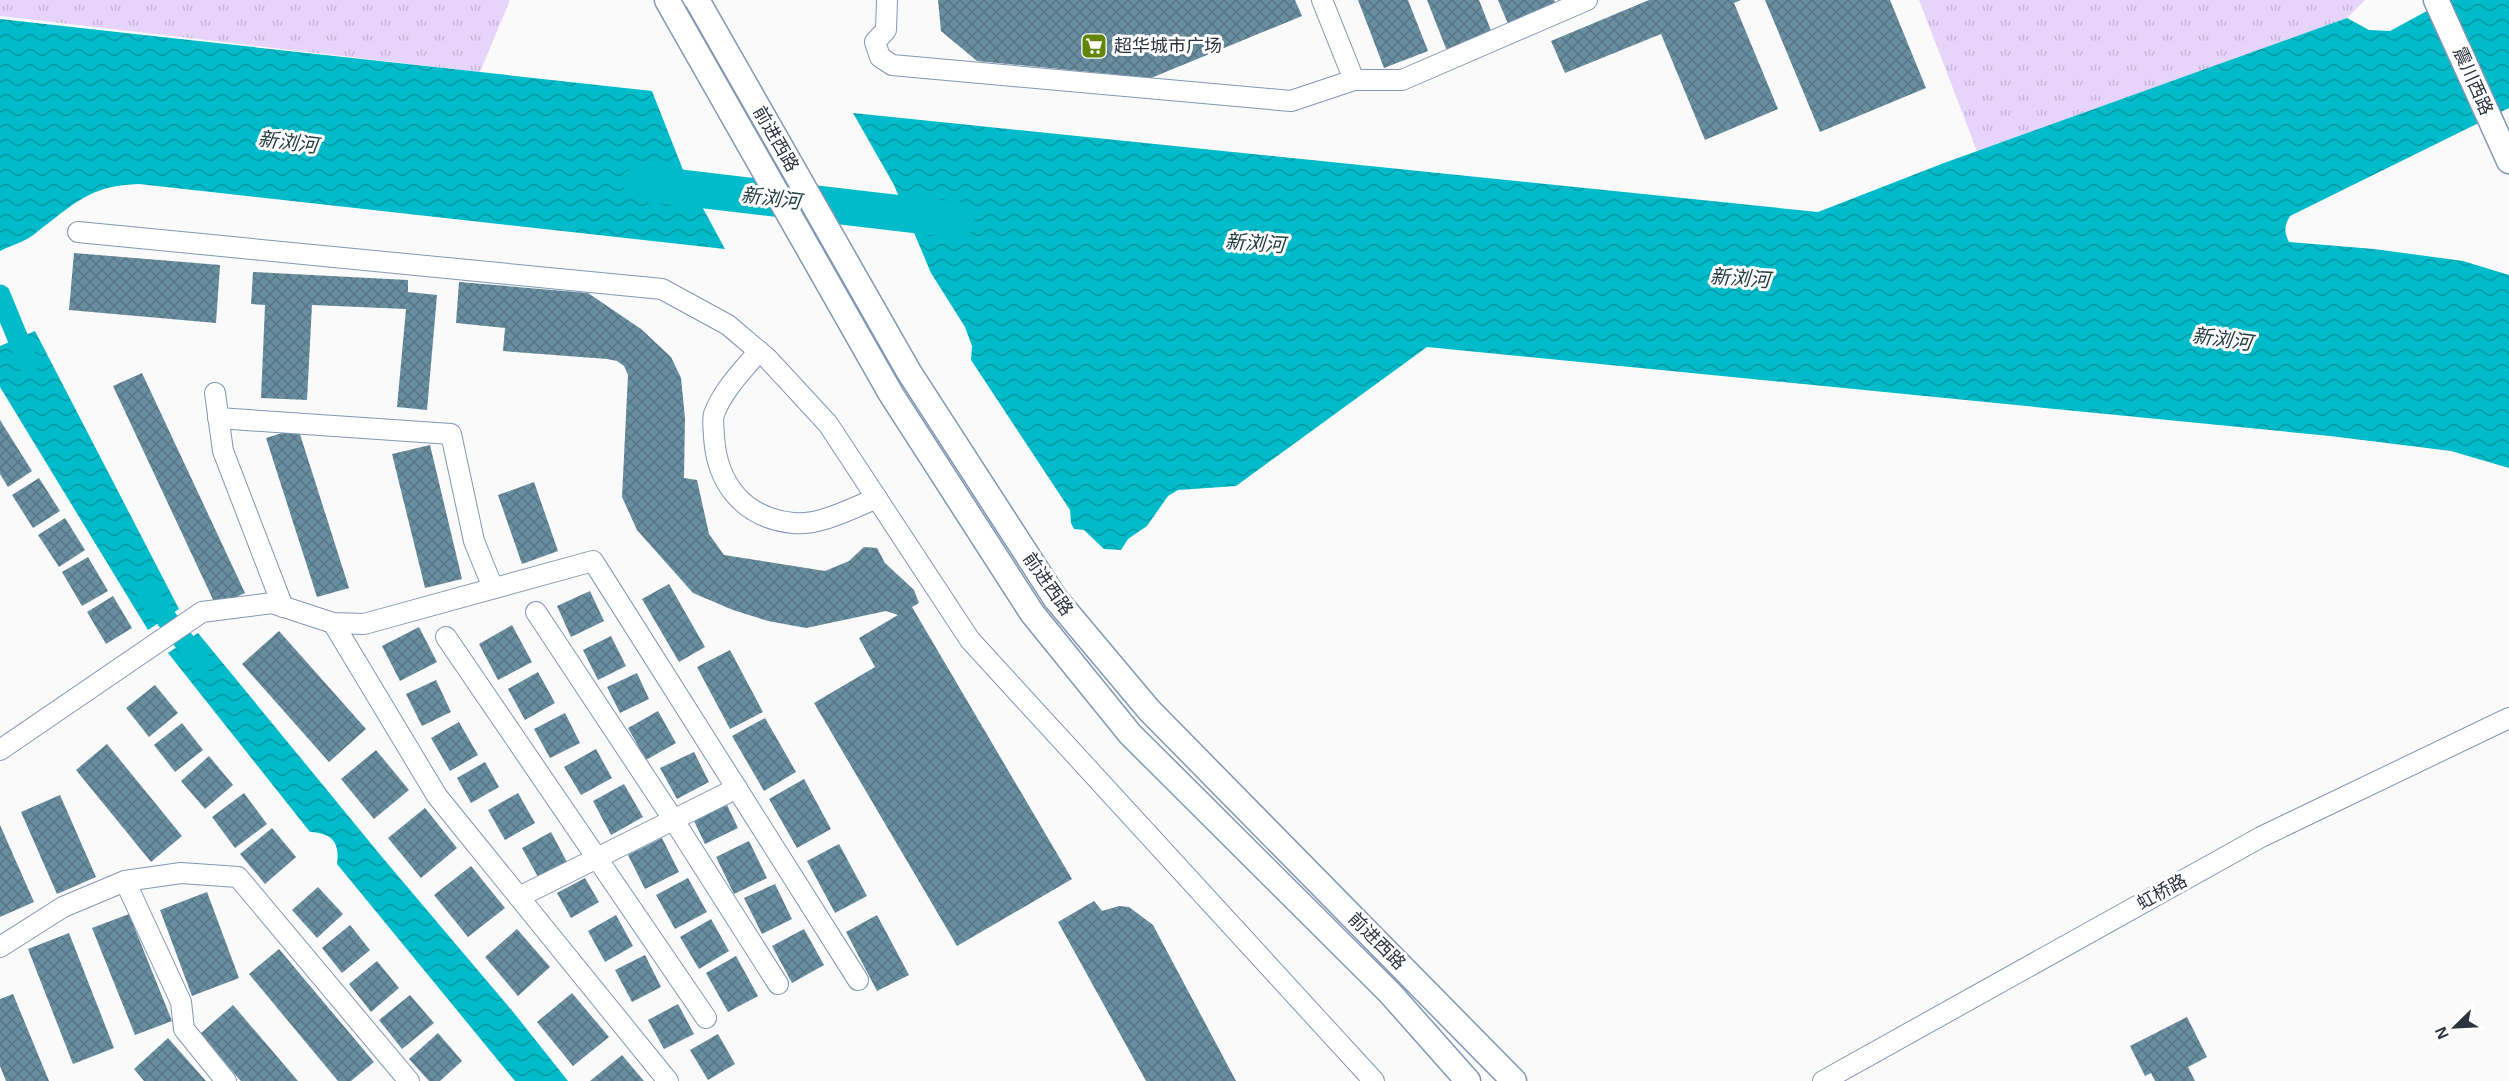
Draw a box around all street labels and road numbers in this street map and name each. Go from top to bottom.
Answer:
street label: 震川西路 [2449,44,2497,118]
street label: 前进西路 [749,103,803,175]
street label: 前进西路 [1019,549,1077,619]
street label: 虹桥路 [2134,870,2190,914]
street label: 前进西路 [1344,908,1410,974]

